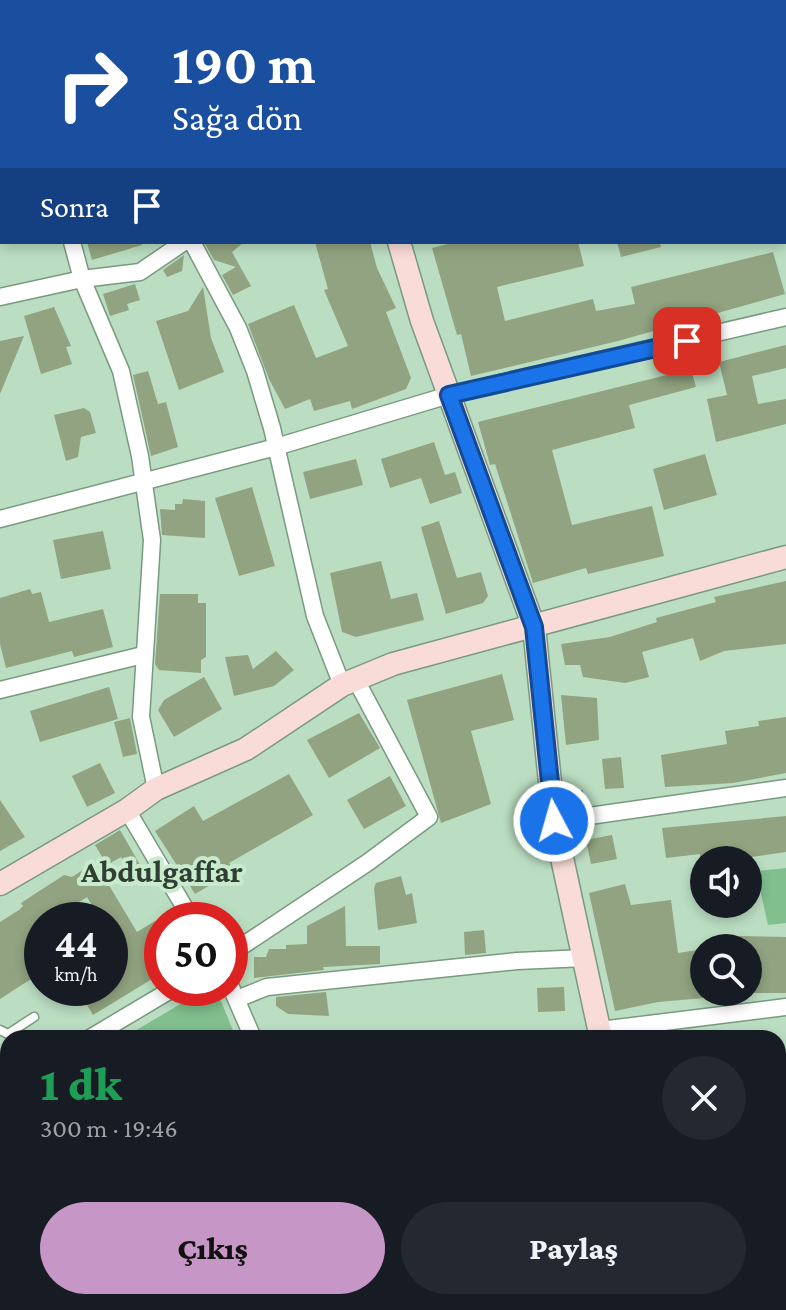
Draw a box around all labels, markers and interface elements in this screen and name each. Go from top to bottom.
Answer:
icon: right [40,32,144,136]
text: 190 m [172,33,316,95]
text: Sağa dön [172,98,302,138]
icon: arrive [125,184,169,228]
text: Sonra [40,190,109,223]
pin [653,307,721,375]
icon: arrive [665,319,709,363]
position arrow [512,779,596,863]
map controls [690,846,762,1006]
button: sound [690,846,762,918]
district label: Abdulgaffar [80,853,243,889]
speed limit sign: 50 [144,902,248,1006]
text: 44 [54,921,98,966]
button: search [690,934,762,1006]
text: km/h [54,963,98,985]
button: close [662,1056,746,1140]
text: 1 dk [40,1057,122,1110]
text: 300 m · 19:46 [40,1114,178,1143]
button: Çıkış [40,1202,385,1294]
button: Paylaş [401,1202,746,1294]

